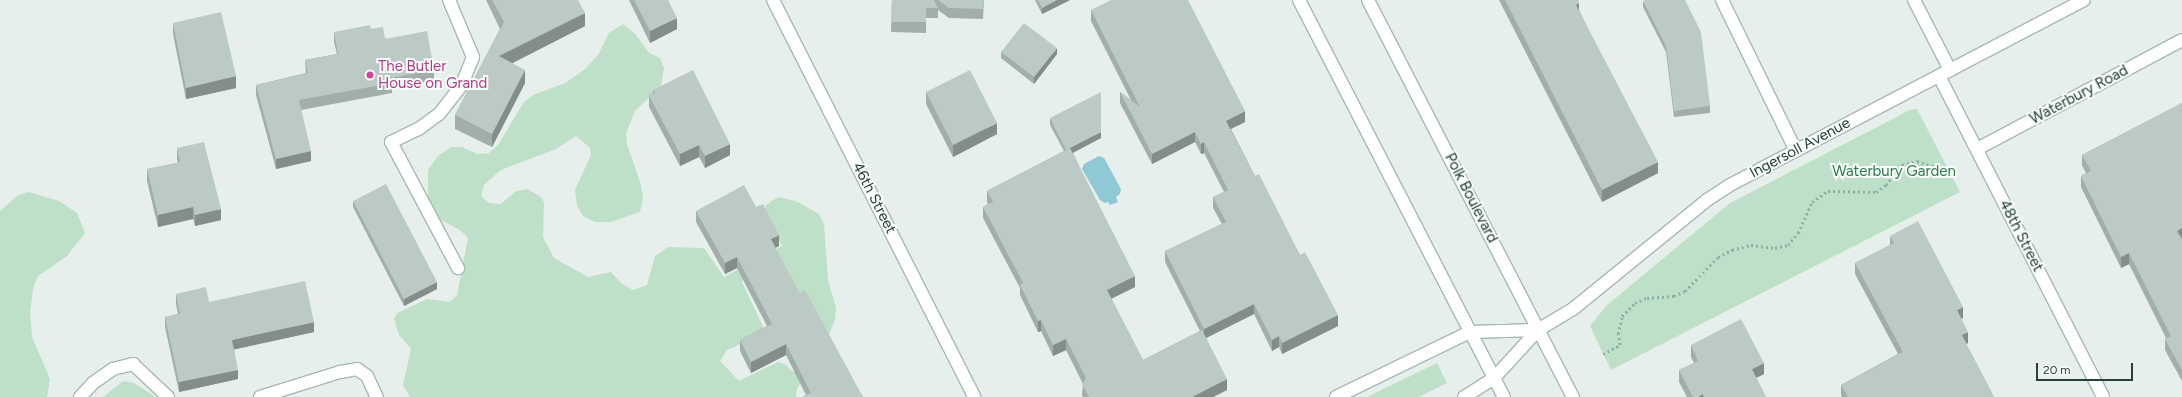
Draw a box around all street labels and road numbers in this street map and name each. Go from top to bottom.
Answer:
street label: Waterbury Road [2027,62,2131,128]
street label: Ingersoll Avenue [1747,114,1853,182]
street label: Polk Boulevard [1441,150,1501,246]
street label: 46th Street [848,159,900,237]
street label: 48th Street [1995,197,2047,275]

